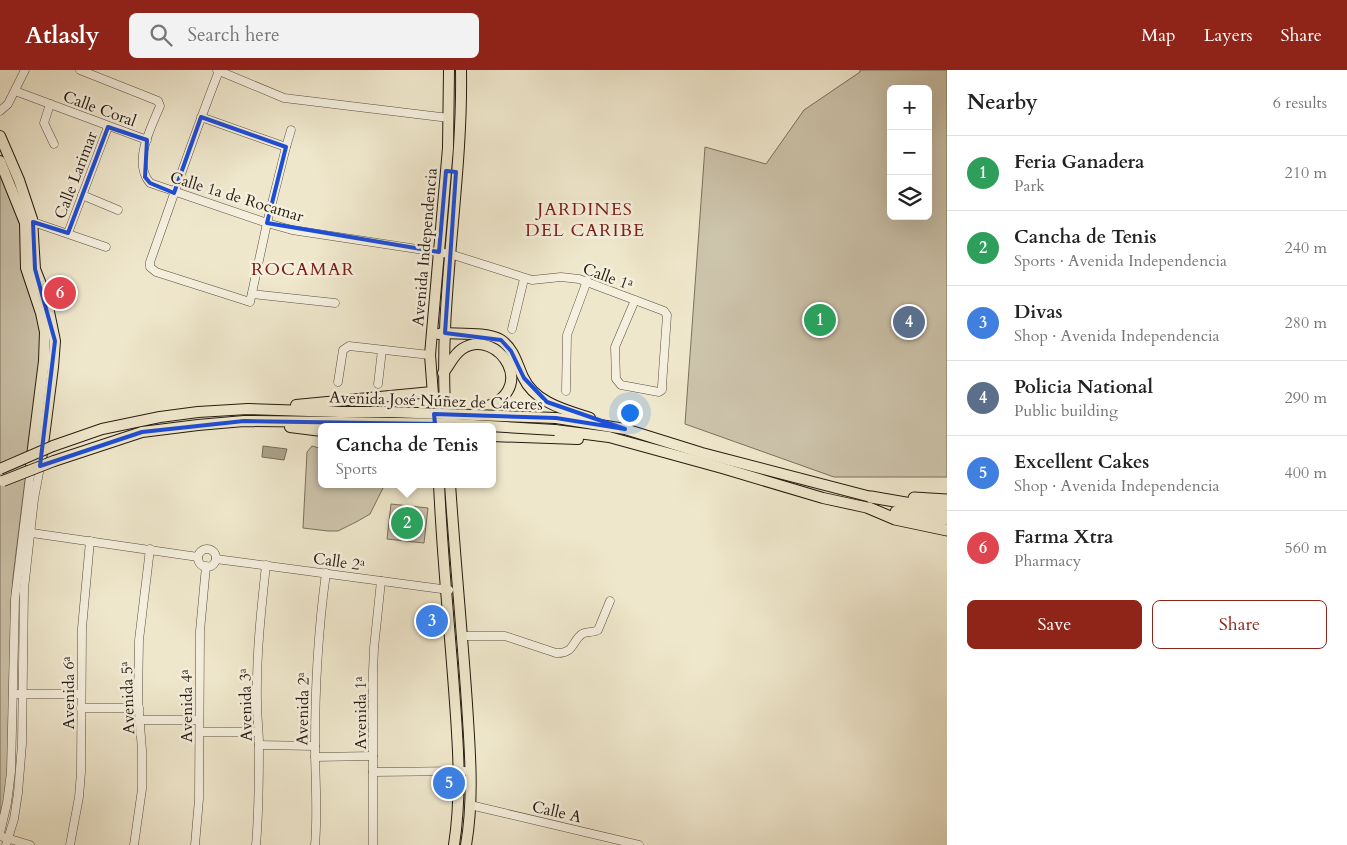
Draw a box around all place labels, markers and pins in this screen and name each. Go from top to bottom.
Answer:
pin: 6 [44,274,76,312]
pin: 1 [804,301,836,339]
pin: 4 [893,303,925,341]
pin: 2 [391,504,423,542]
pin: 3 [416,602,448,640]
pin: 5 [433,764,465,802]

